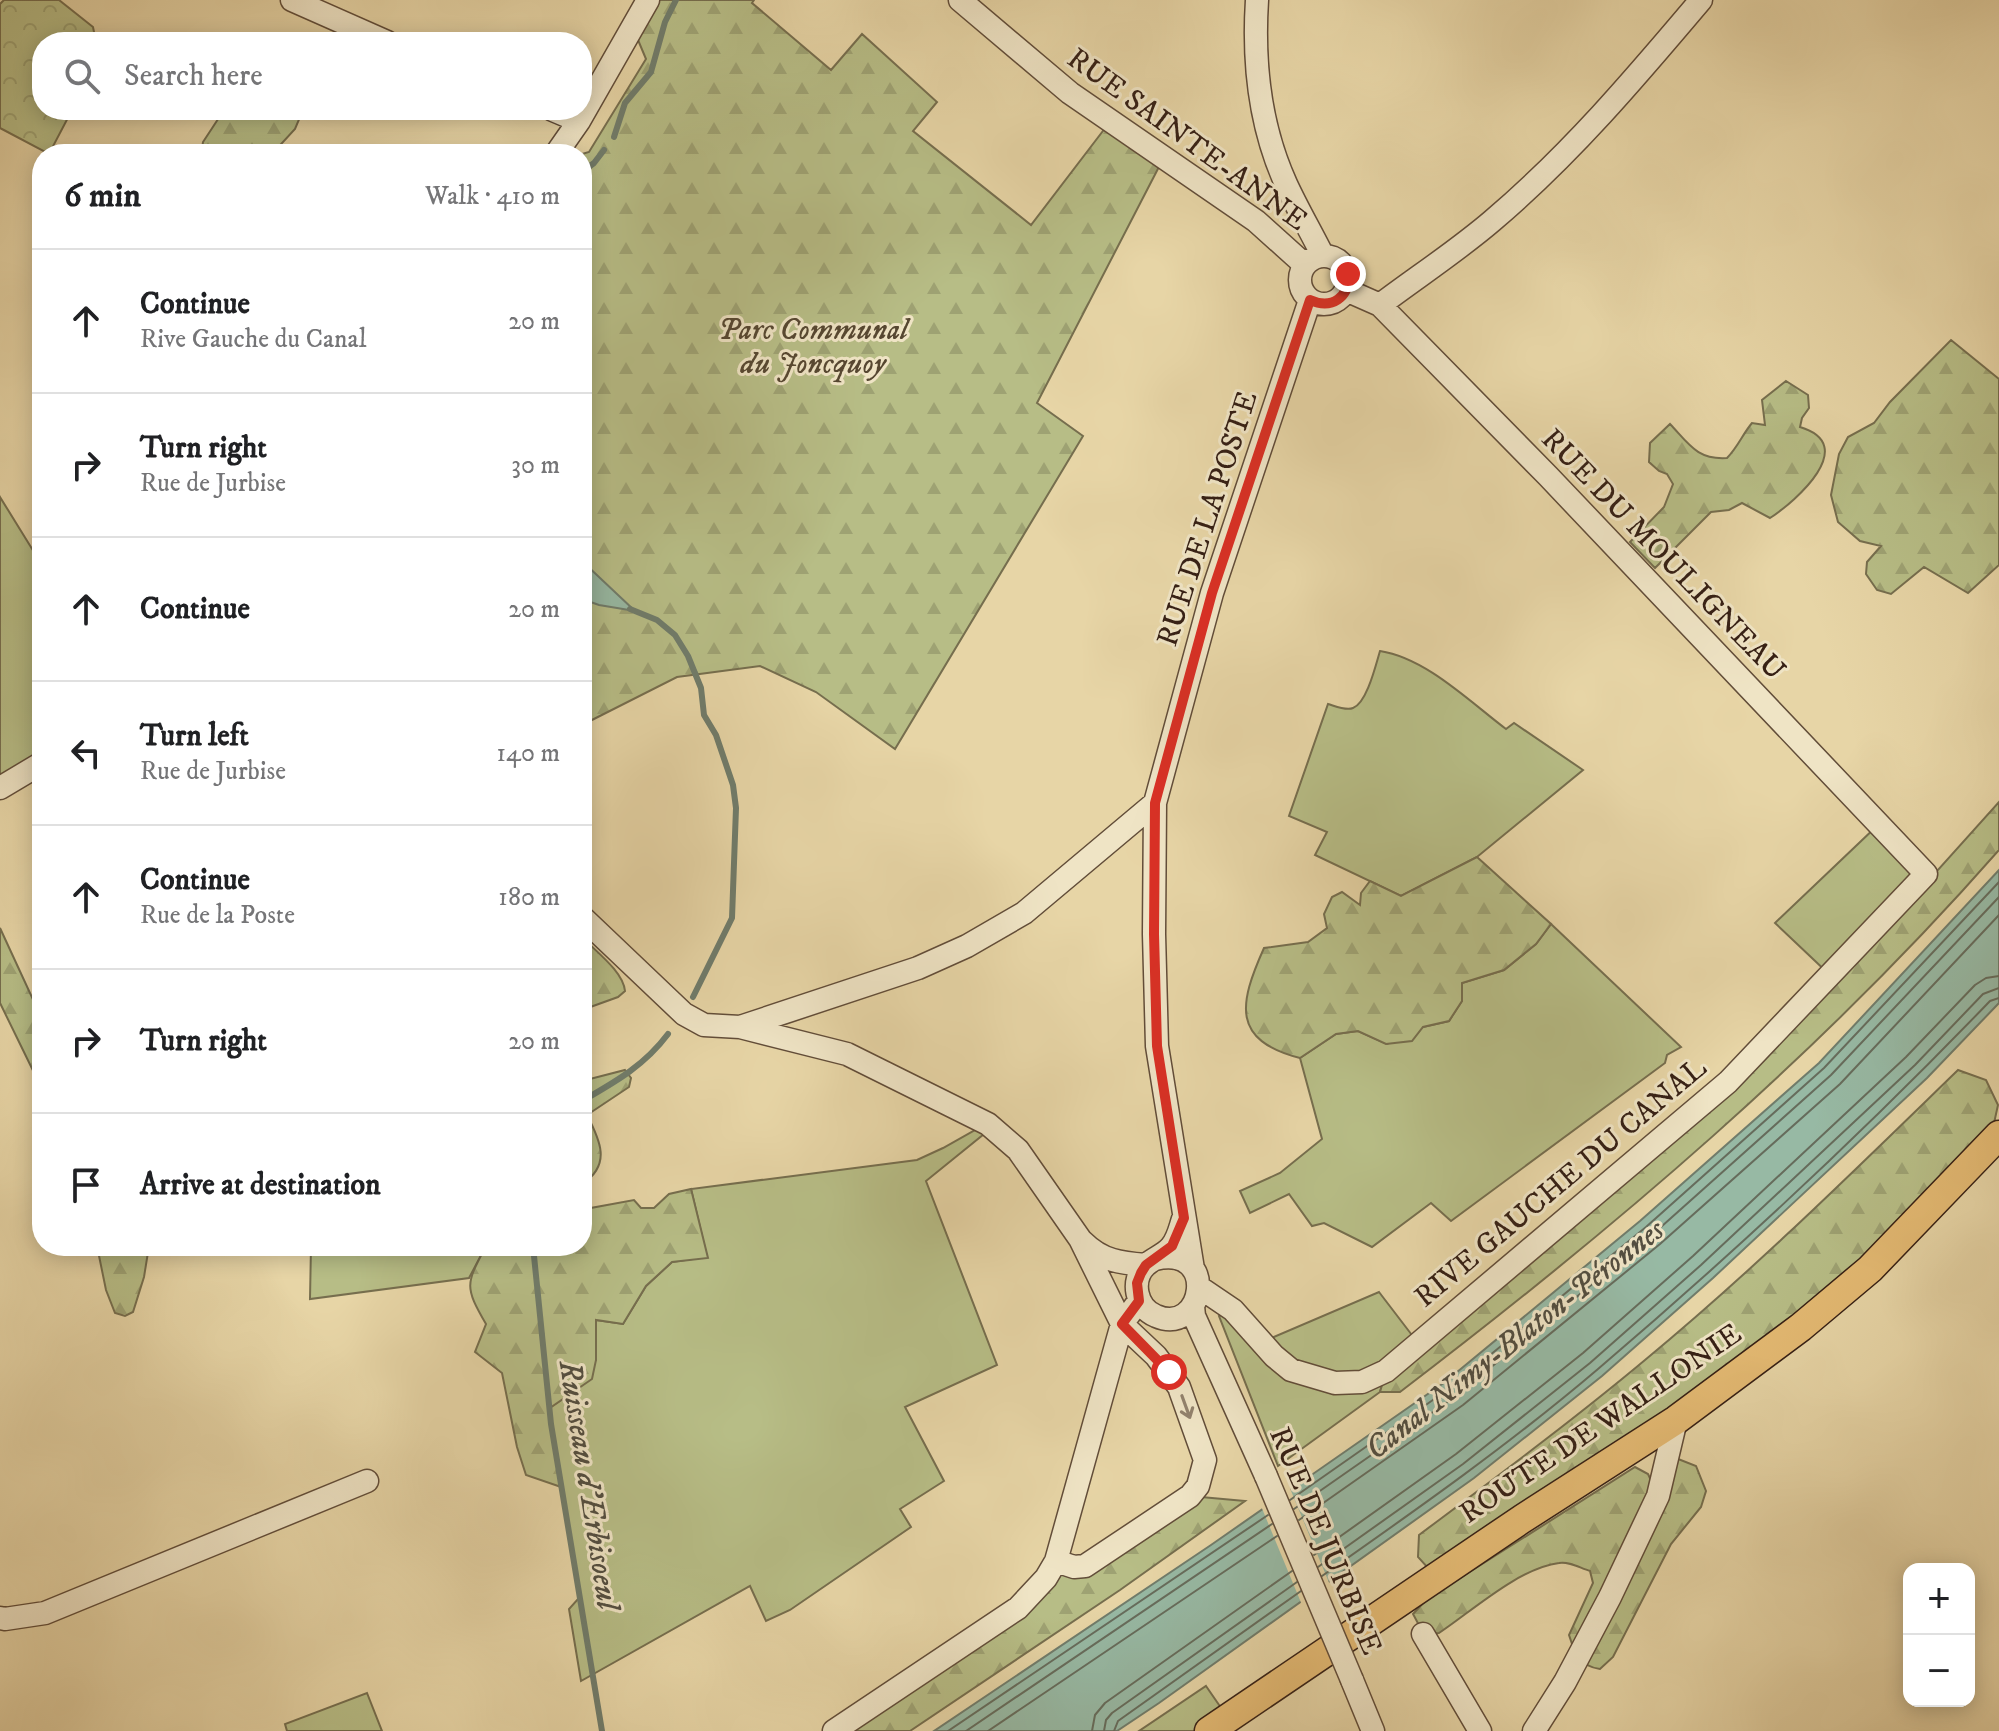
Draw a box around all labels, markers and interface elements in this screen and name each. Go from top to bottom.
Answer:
search box [32,32,592,120]
street label: RUE SAINTE-ANNE [1060,40,1314,240]
icon: search [60,54,104,98]
text: Search here [124,58,263,95]
text: 6 min [64,175,141,217]
text: Walk · 410 m [425,180,560,213]
route end [1330,256,1366,292]
text: Continue [140,286,250,323]
icon: ahead [64,299,108,343]
text: 20 m [508,305,560,338]
park label: Parc Communal du Joncquoy [718,312,911,383]
text: Rive Gauche du Canal [140,323,366,356]
street label: RUE DE LA POSTE [1149,387,1267,651]
street label: RUE DU MOULIGNEAU [1533,421,1793,689]
text: Turn right [140,430,267,467]
icon: right [64,443,108,487]
text: 30 m [511,449,560,482]
text: Rue de Jurbise [140,467,286,500]
icon: ahead [64,587,108,631]
text: Continue [140,591,250,628]
text: 20 m [508,593,560,626]
text: Turn left [140,718,249,755]
icon: left [64,731,108,775]
text: 140 m [496,737,560,770]
text: Rue de Jurbise [140,755,286,788]
text: Continue [140,862,250,899]
icon: ahead [64,875,108,919]
text: 180 m [498,881,560,914]
text: Rue de la Poste [140,899,295,932]
icon: right [64,1019,108,1063]
text: Turn right [140,1023,267,1060]
text: 20 m [508,1025,560,1058]
street label: RIVE GAUCHE DU CANAL [1407,1050,1715,1316]
icon: arrive [64,1163,108,1207]
text: Arrive at destination [140,1167,381,1204]
water label: Canal Nimy-Blaton-Péronnes [1357,1210,1674,1469]
street label: ROUTE DE WALLONIE [1453,1316,1749,1532]
route start [1151,1354,1187,1390]
water label: Ruisseau d'Erbisoeul [548,1356,628,1616]
one-way arrow [1180,1394,1194,1419]
street label: RUE DE JURBISE [1260,1422,1390,1660]
map controls [1903,1563,1975,1707]
button: + [1903,1563,1975,1635]
button: − [1903,1635,1975,1707]

